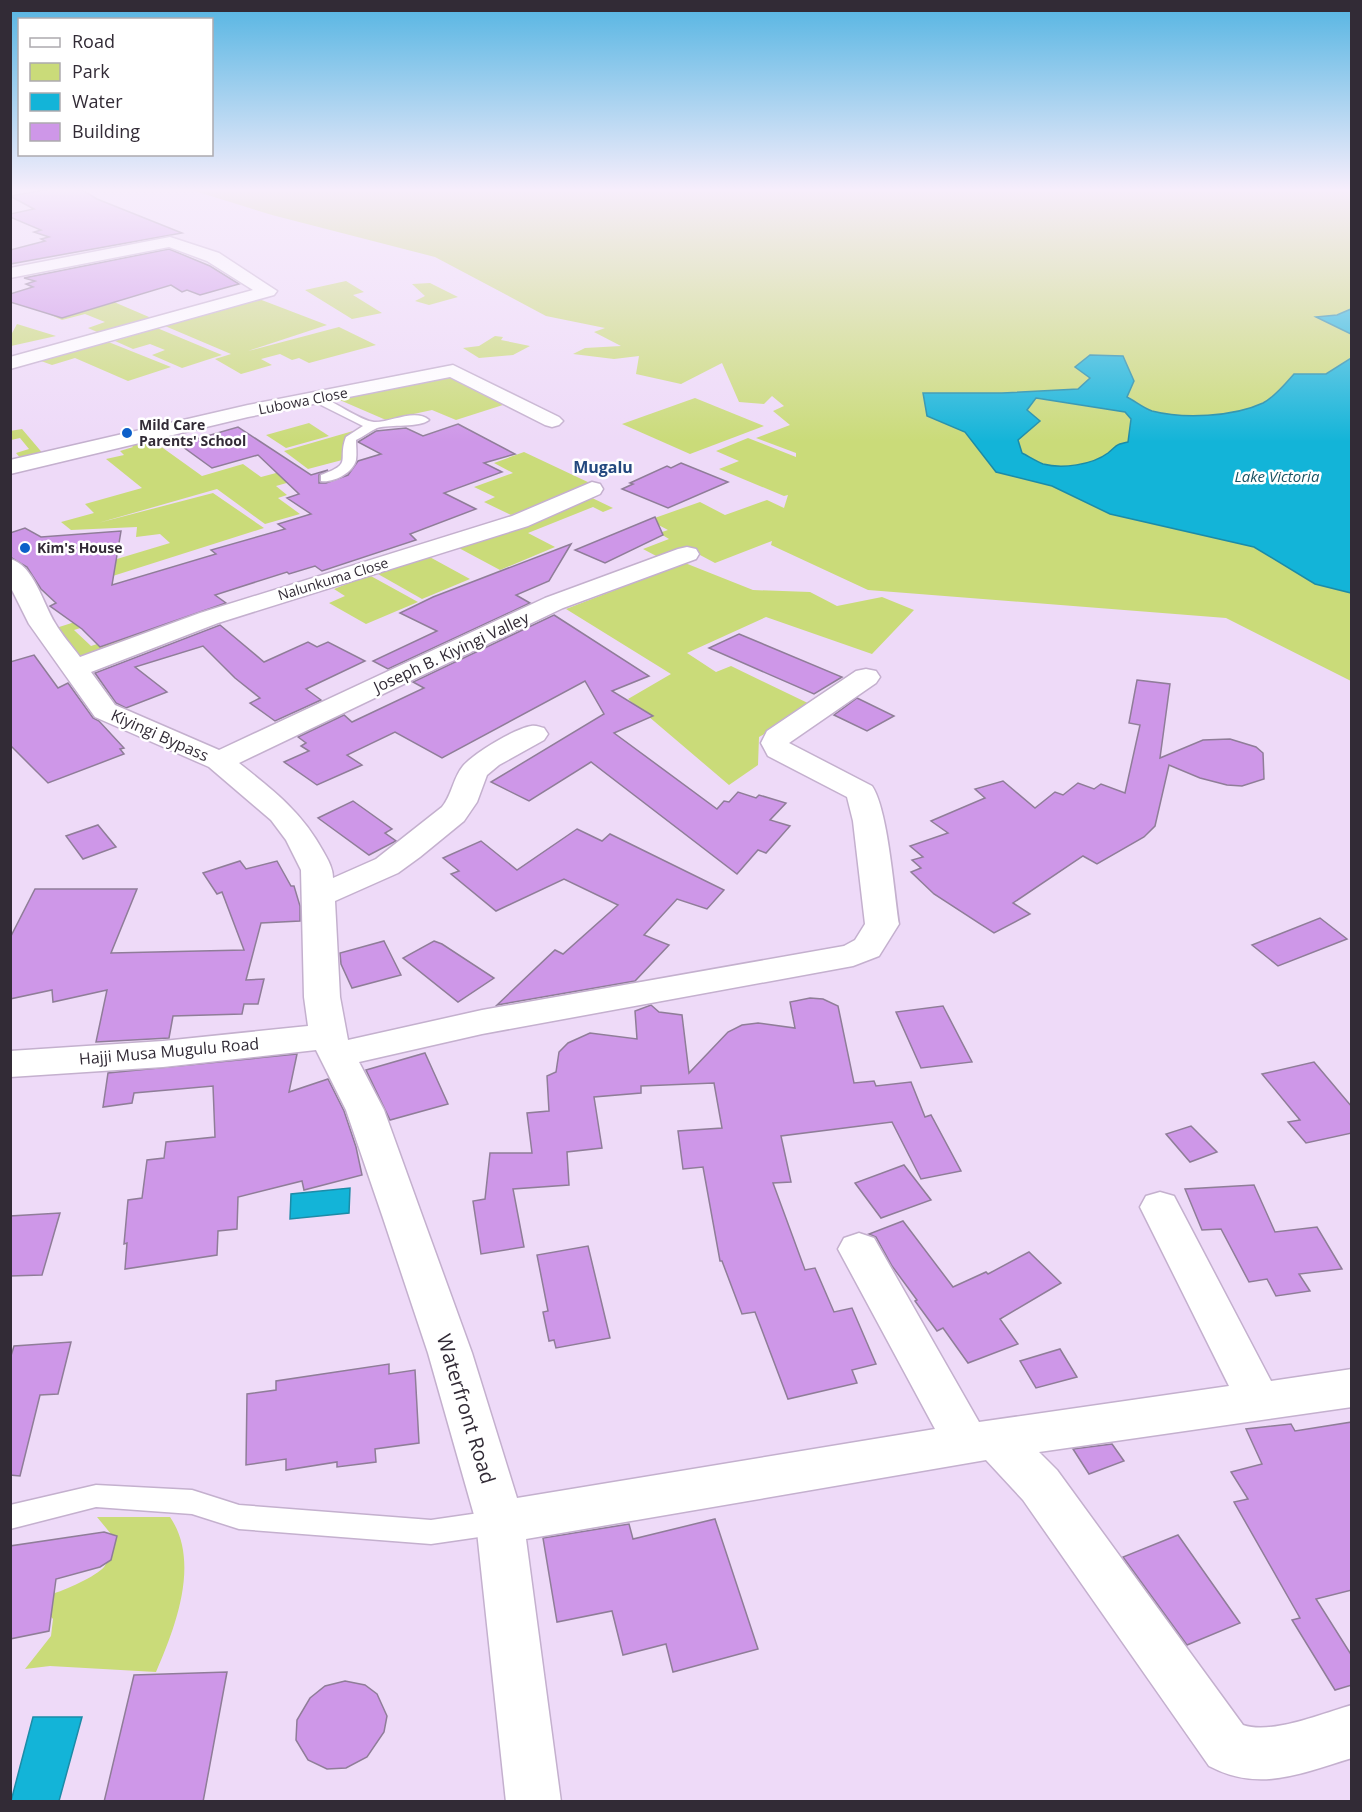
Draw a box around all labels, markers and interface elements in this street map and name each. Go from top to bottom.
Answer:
legend [18,18,213,156]
text: Road [72,29,115,53]
text: Park [72,59,110,83]
text: Water [72,89,123,113]
text: Building [72,119,140,143]
street label: Lubowa Close [257,383,349,418]
place label: Mild Care Parents' School [139,415,246,450]
marker: Mild Care Parents' School [120,426,134,440]
district label: Mugalu [573,456,633,478]
water label: Lake Victoria [1235,466,1320,486]
place label: Kim's House [37,538,122,557]
marker: Kim's House [18,541,32,555]
street label: Nalunkuma Close [275,553,391,604]
street label: Joseph B. Kiyingi Valley [368,606,533,699]
street label: Kiyingi Bypass [108,704,212,766]
street label: Hajji Musa Mugulu Road [78,1032,260,1070]
street label: Waterfront Road [431,1331,502,1487]

